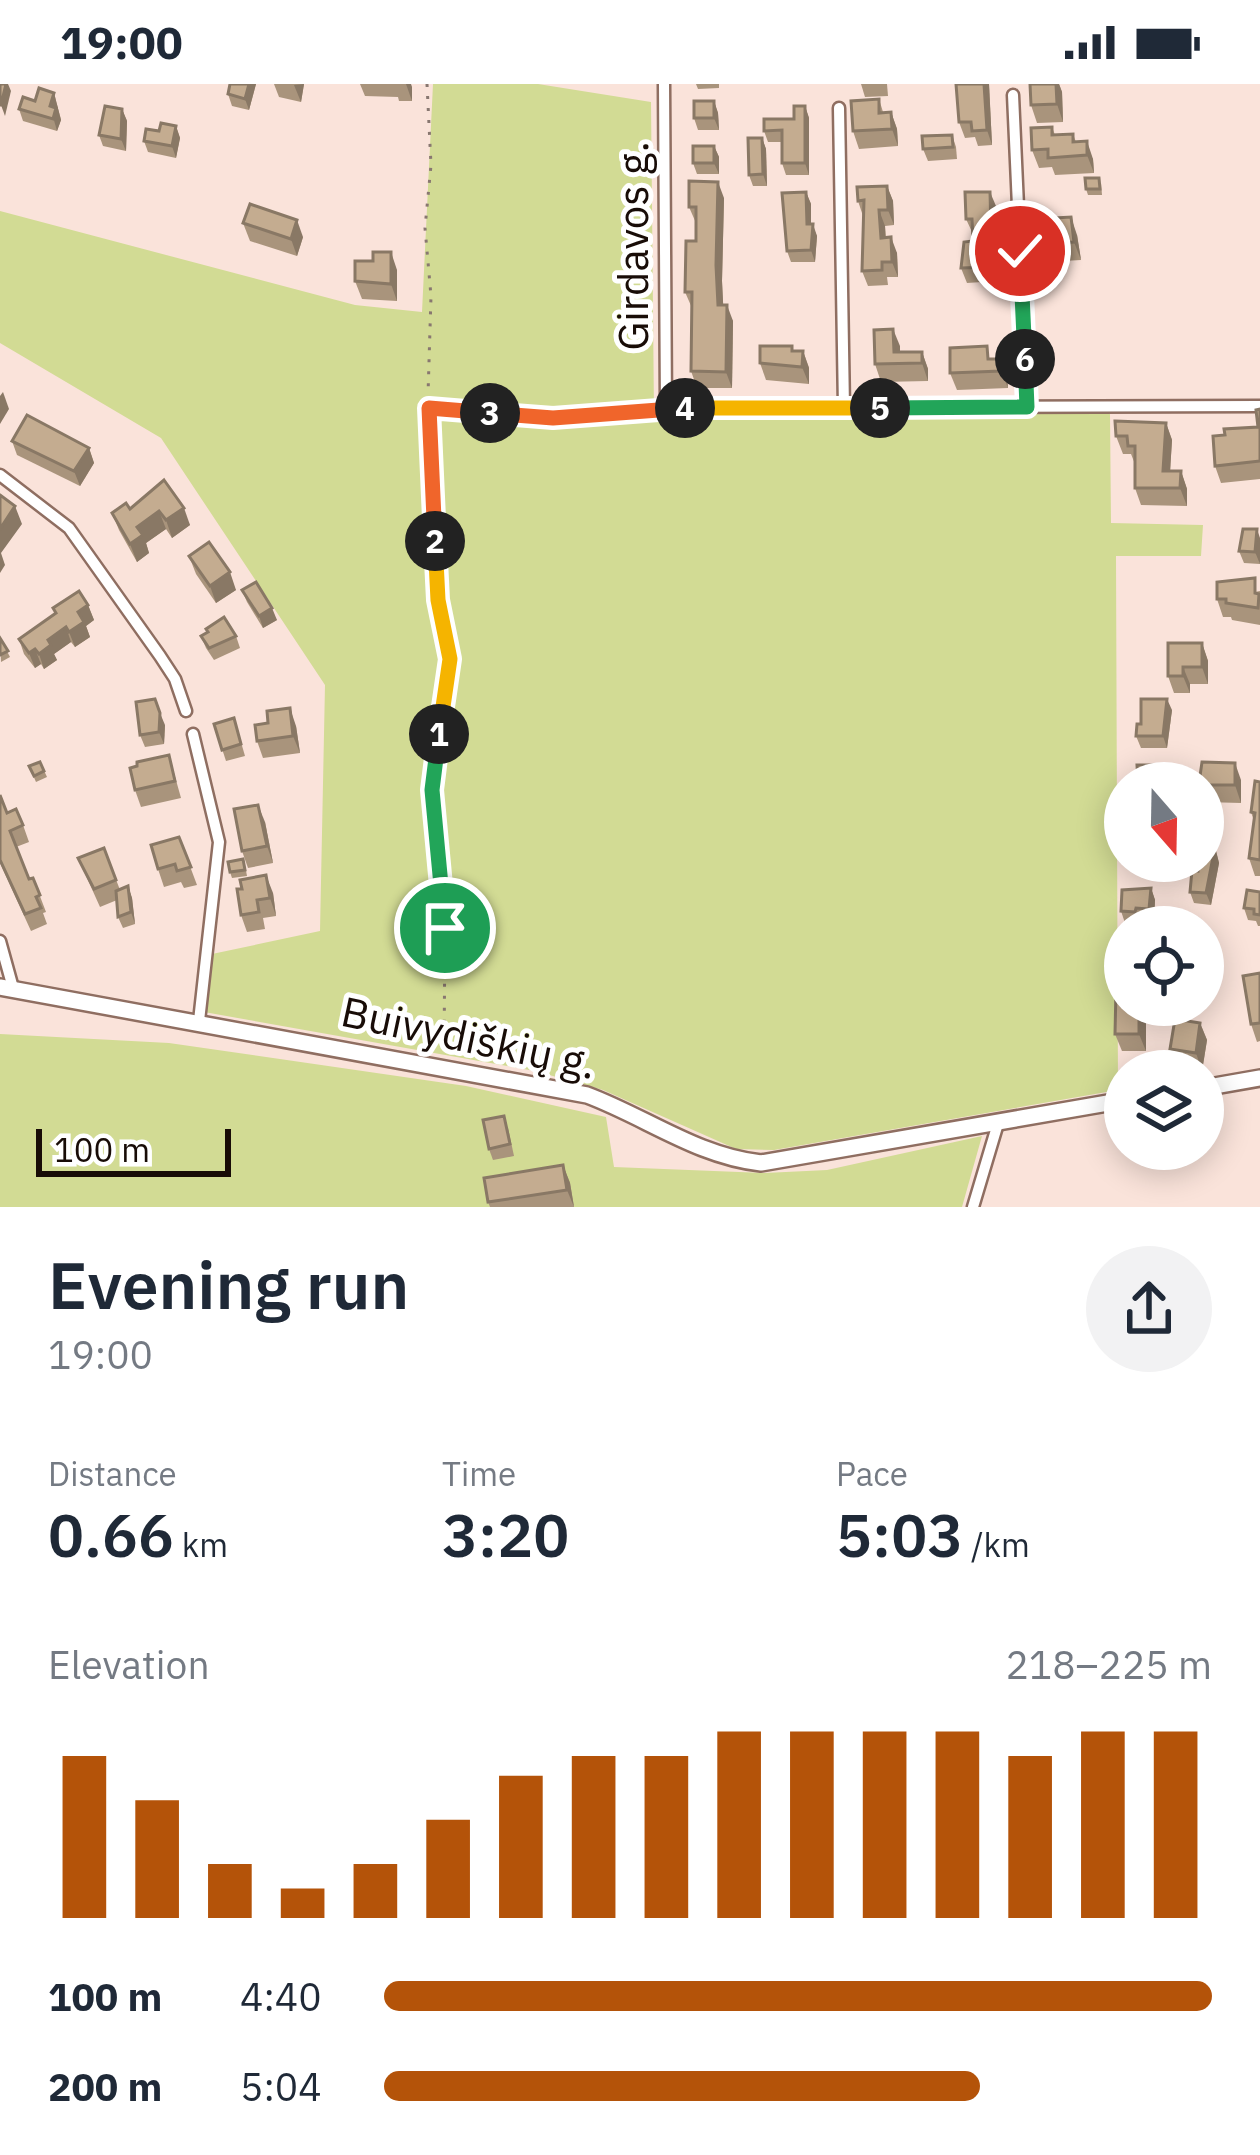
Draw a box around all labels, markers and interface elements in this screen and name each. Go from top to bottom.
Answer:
text: 19:00 [60,13,183,71]
street label: Girdavos g. [605,141,660,351]
pin [969,200,1071,302]
icon: check [987,218,1053,284]
pin: 6 [995,329,1055,389]
text: 6 [1015,337,1035,380]
pin: 4 [655,378,715,438]
pin: 5 [850,378,910,438]
pin: 3 [460,383,520,443]
text: 4 [675,386,695,429]
text: 5 [870,386,890,429]
text: 3 [480,391,500,434]
pin: 2 [405,511,465,571]
text: 2 [425,519,445,562]
pin: 1 [409,704,469,764]
text: 1 [429,712,449,755]
north arrow [1104,762,1224,882]
map controls [1104,762,1224,1170]
pin [394,877,496,979]
icon: arrive [412,895,478,961]
button: locate [1104,906,1224,1026]
street label: Buivydiškių g. [337,983,601,1091]
button: layers [1104,1050,1224,1170]
scale bar [36,1123,231,1176]
text: 100 m [54,1128,150,1171]
text: Evening run [48,1241,409,1327]
button: share [1086,1246,1212,1372]
text: 19:00 [48,1329,153,1380]
text: Distance [48,1452,177,1495]
text: Time [442,1452,516,1495]
text: Pace [836,1452,908,1495]
text: 0.66 [48,1495,174,1574]
text: 3:20 [442,1495,569,1574]
text: 5:03 [836,1495,963,1574]
text: km [174,1523,228,1566]
text: /km [963,1523,1030,1566]
text: Elevation [48,1639,210,1690]
text: 218–225 m [1005,1639,1212,1690]
text: 100 m [48,1971,162,2022]
text: 4:40 [240,1971,322,2022]
text: 200 m [48,2061,162,2112]
text: 5:04 [240,2061,322,2112]

